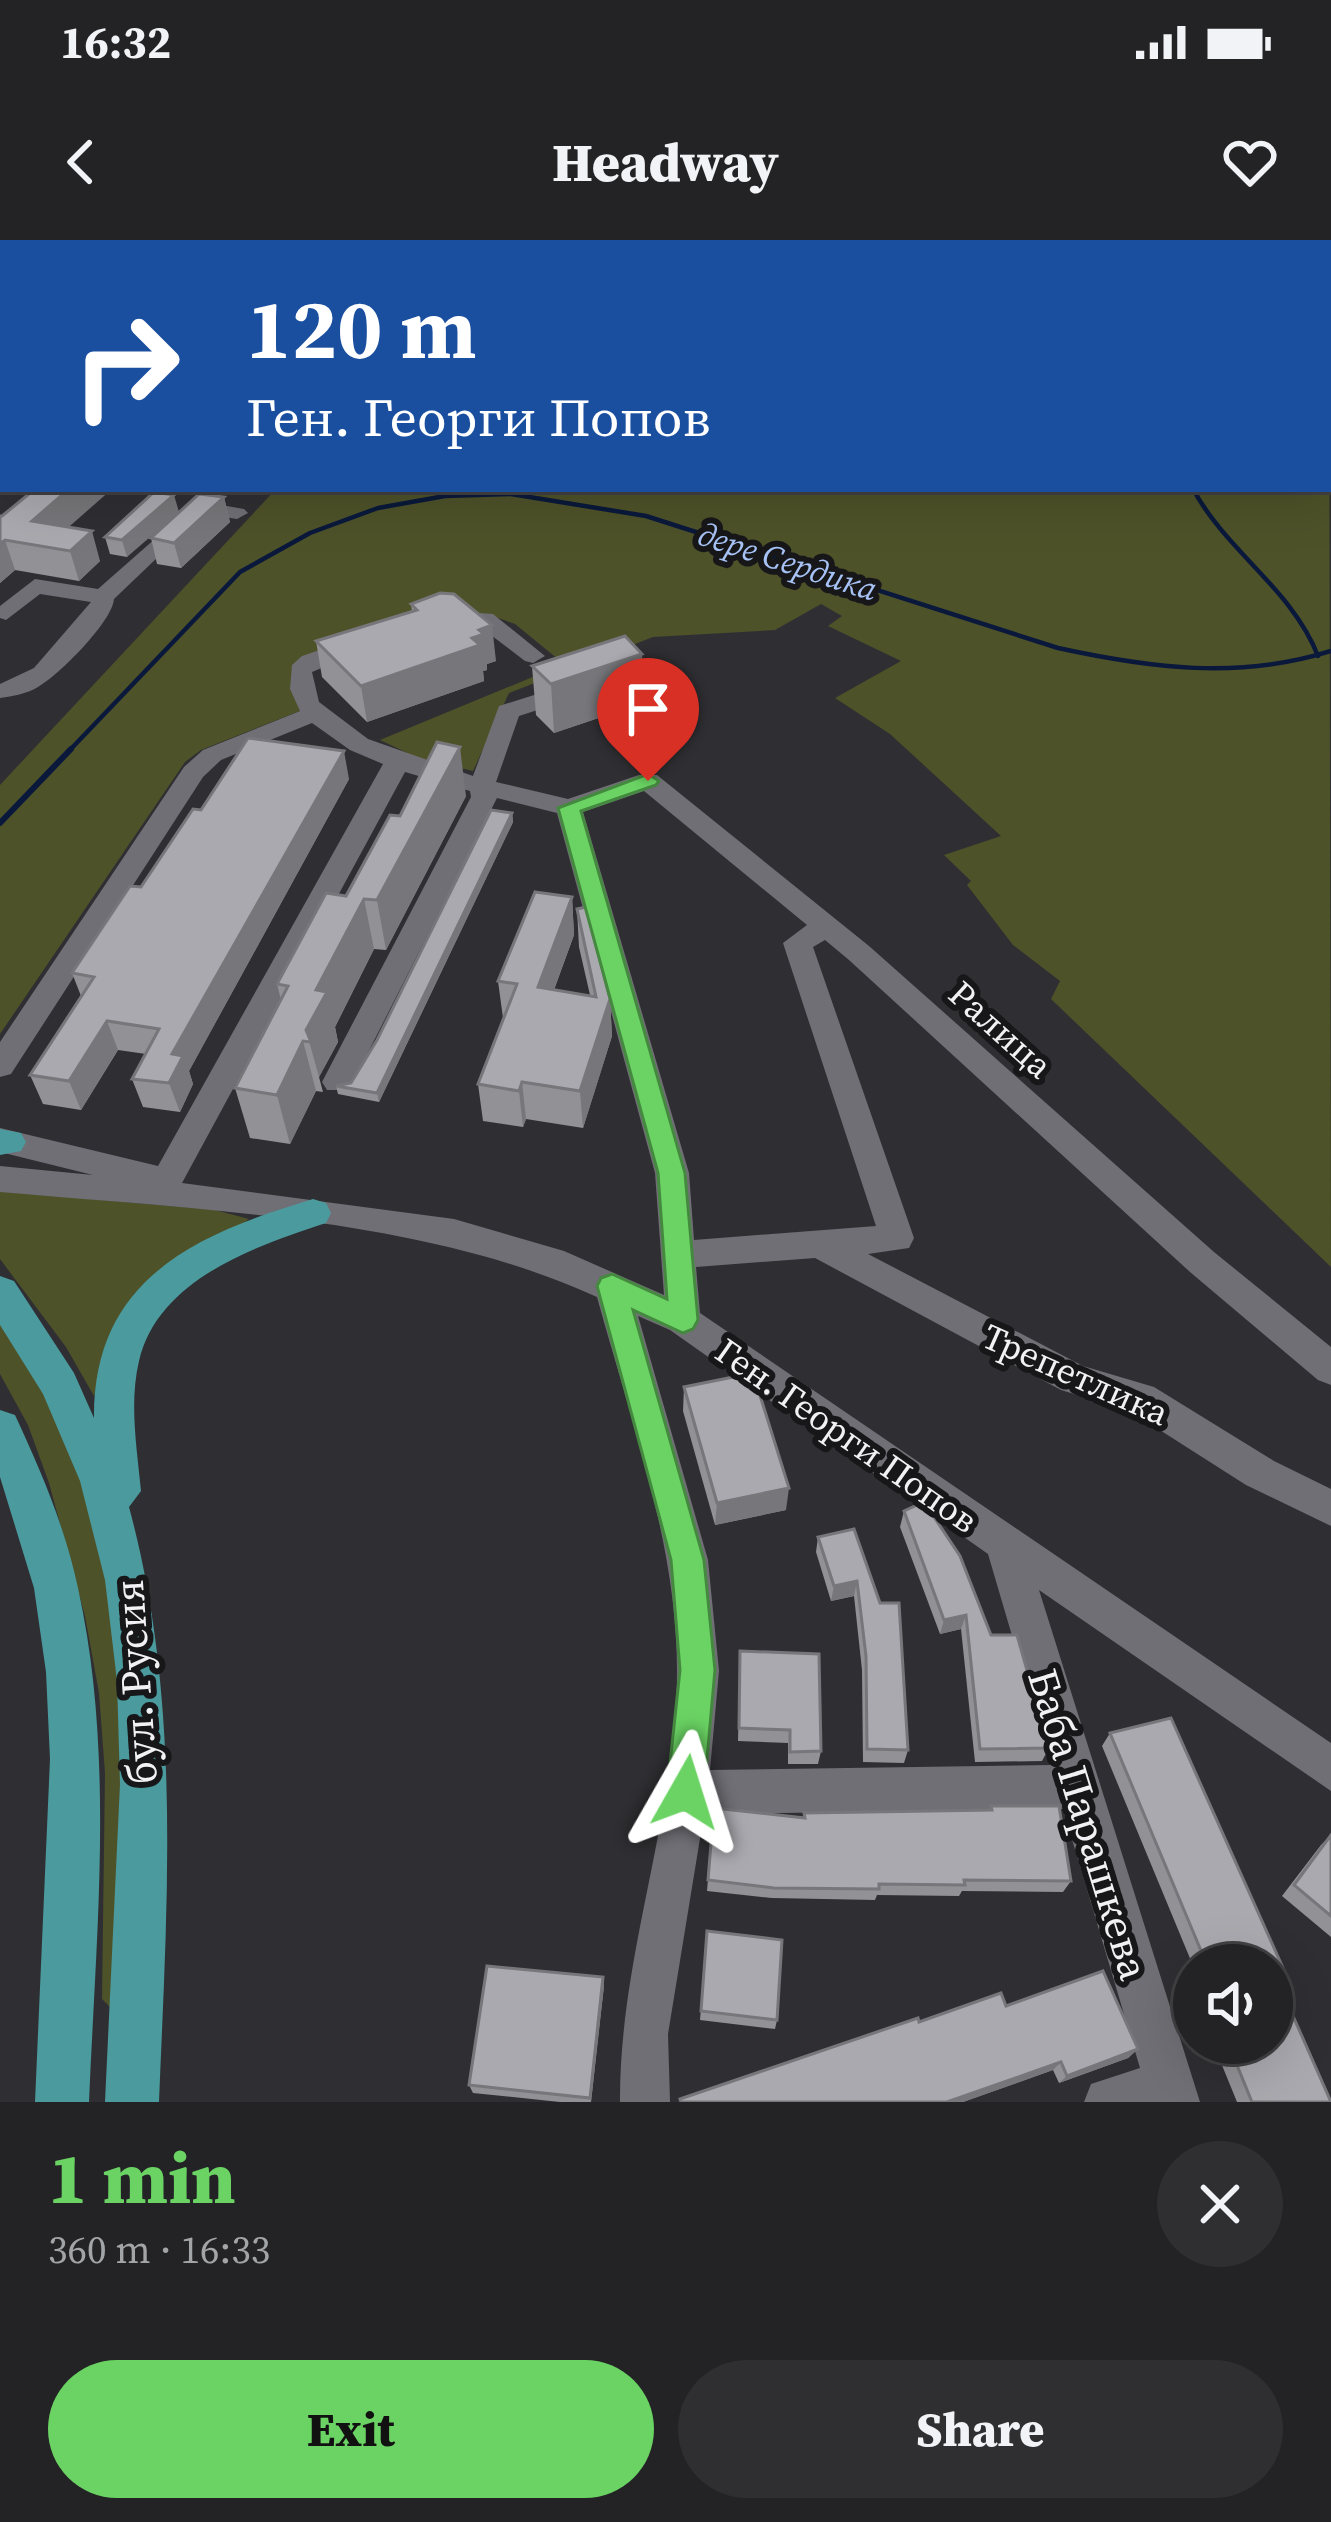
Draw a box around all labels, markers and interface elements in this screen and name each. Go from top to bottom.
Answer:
text: 16:32 [60,11,171,73]
text: Headway [552,125,779,199]
icon: back [48,129,114,195]
icon: heart [1217,129,1283,195]
text: 120 m [246,271,477,386]
icon: right [48,288,204,444]
text: Ген. Георги Попов [246,380,710,454]
water label: дере Сердика [693,511,883,612]
pin [597,658,699,781]
icon: arrive [615,676,681,742]
street label: Ралица [938,970,1064,1090]
street label: Трепетлика [975,1312,1177,1438]
street label: Ген. Георги Попов [706,1327,988,1544]
street label: бул. Русия [99,1578,171,1786]
street label: Баба Парашкева [1014,1662,1164,1987]
position arrow [623,1729,749,1855]
map controls [1173,1944,1293,2064]
button: sound [1173,1944,1293,2064]
text: 1 min [48,2128,236,2227]
button: close [1157,2141,1283,2267]
text: 360 m · 16:33 [48,2223,270,2276]
button: Exit [48,2360,654,2498]
button: Share [678,2360,1283,2498]

